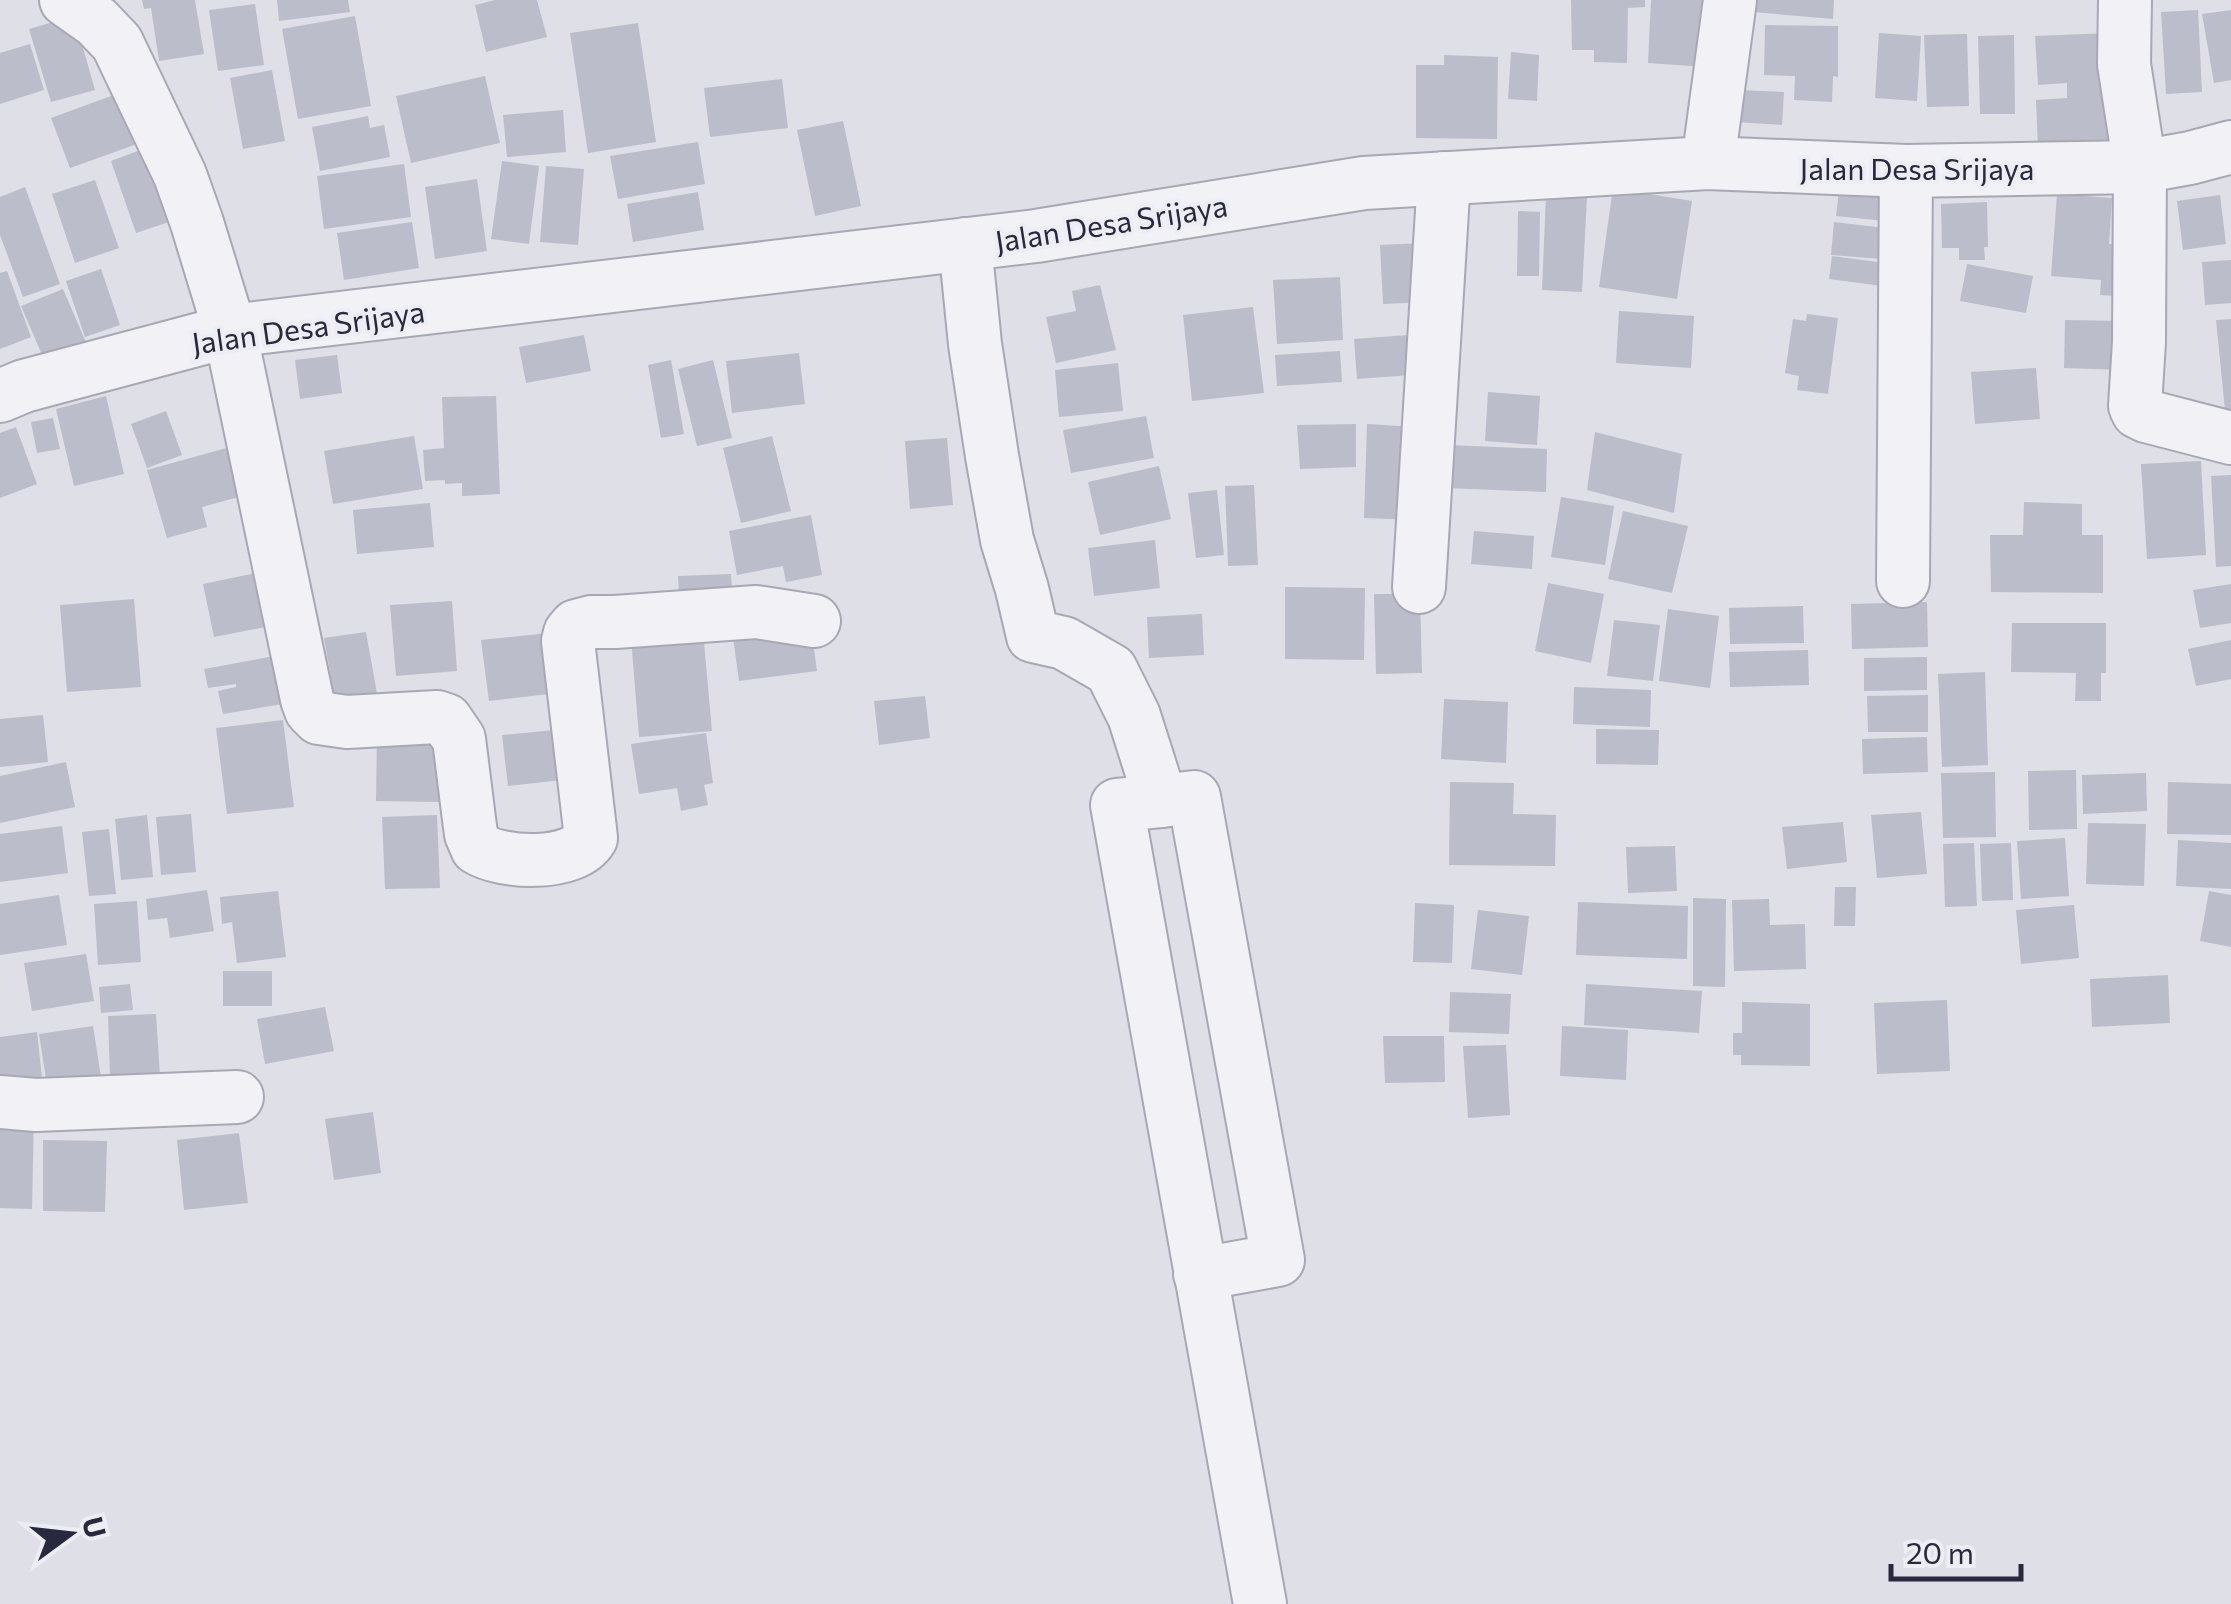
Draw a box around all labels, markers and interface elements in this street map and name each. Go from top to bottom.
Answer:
street label: Jalan Desa Srijaya [1800,149,2034,186]
street label: Jalan Desa Srijaya [992,185,1230,259]
street label: Jalan Desa Srijaya [189,291,427,361]
north arrow [20,1484,120,1584]
text: U [76,1513,114,1542]
scale bar [1891,1519,2021,1581]
text: 20 m [1906,1533,1974,1570]

